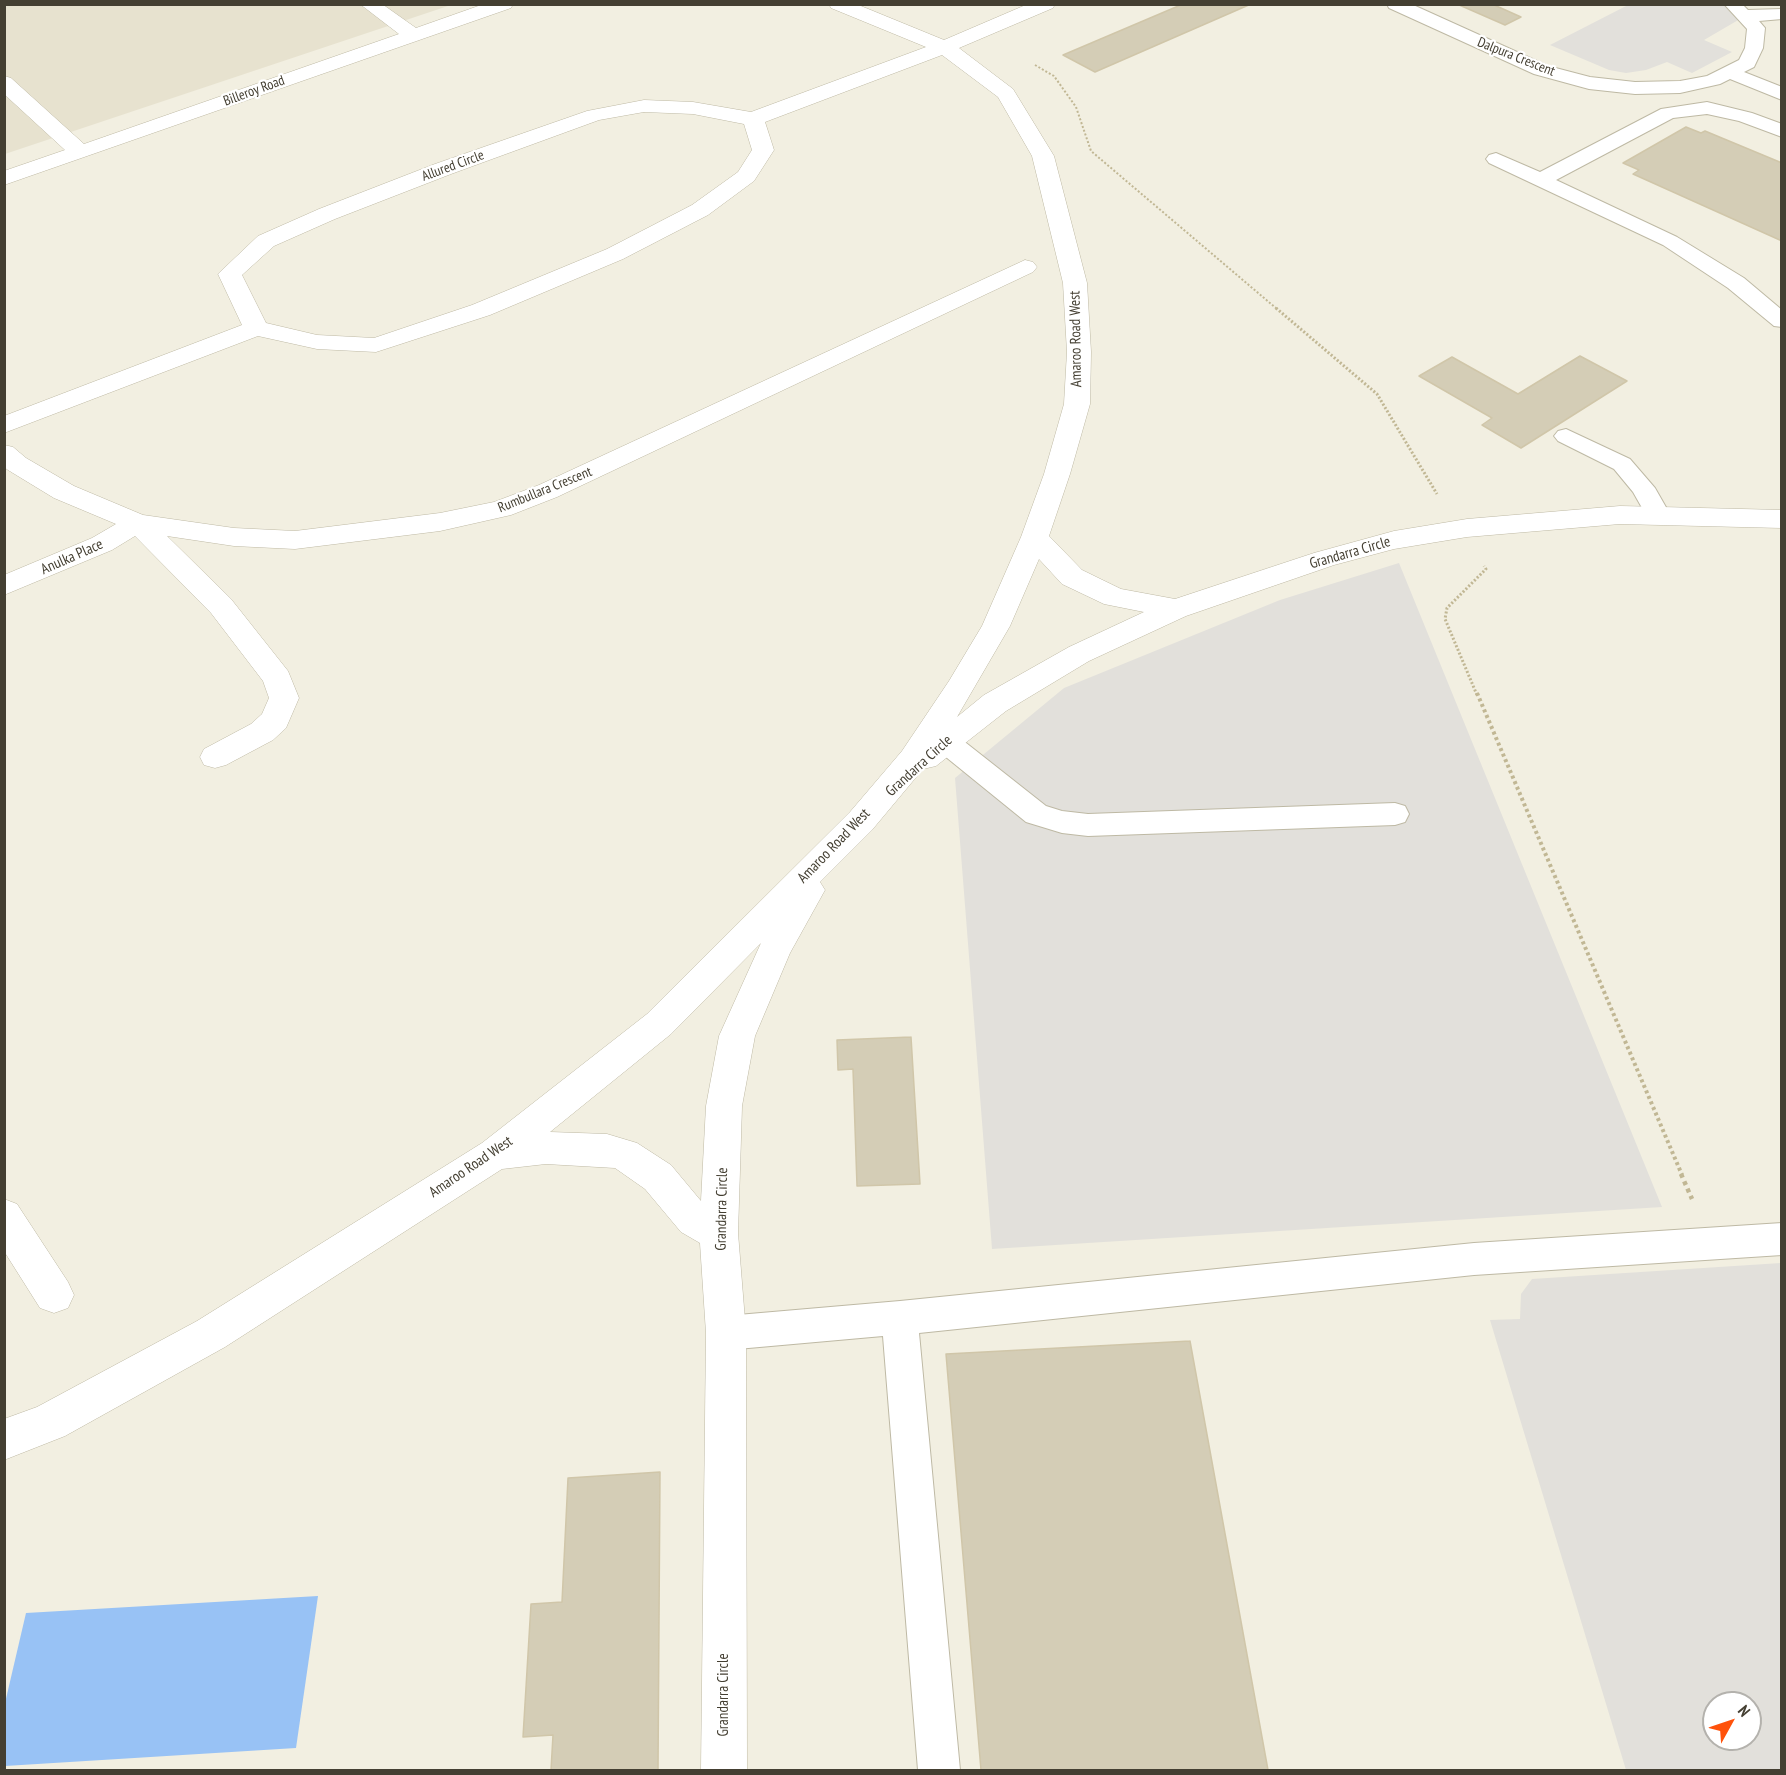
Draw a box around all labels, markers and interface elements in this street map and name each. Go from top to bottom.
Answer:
street label: Dalpura Crescent [1475,34,1557,80]
street label: Billeroy Road [221,72,287,110]
street label: Allured Circle [420,147,486,185]
street label: Amaroo Road West [1066,290,1086,388]
street label: Rumbullara Crescent [496,464,594,516]
street label: Grandarra Circle [1308,533,1392,573]
street label: Anulka Place [38,535,106,579]
street label: Grandarra Circle [882,731,956,801]
street label: Amaroo Road West [794,805,874,887]
street label: Amaroo Road West [426,1132,516,1202]
street label: Grandarra Circle [712,1167,732,1251]
street label: Grandarra Circle [715,1653,733,1737]
north arrow [1702,1691,1762,1751]
text: N [1734,1701,1755,1720]

